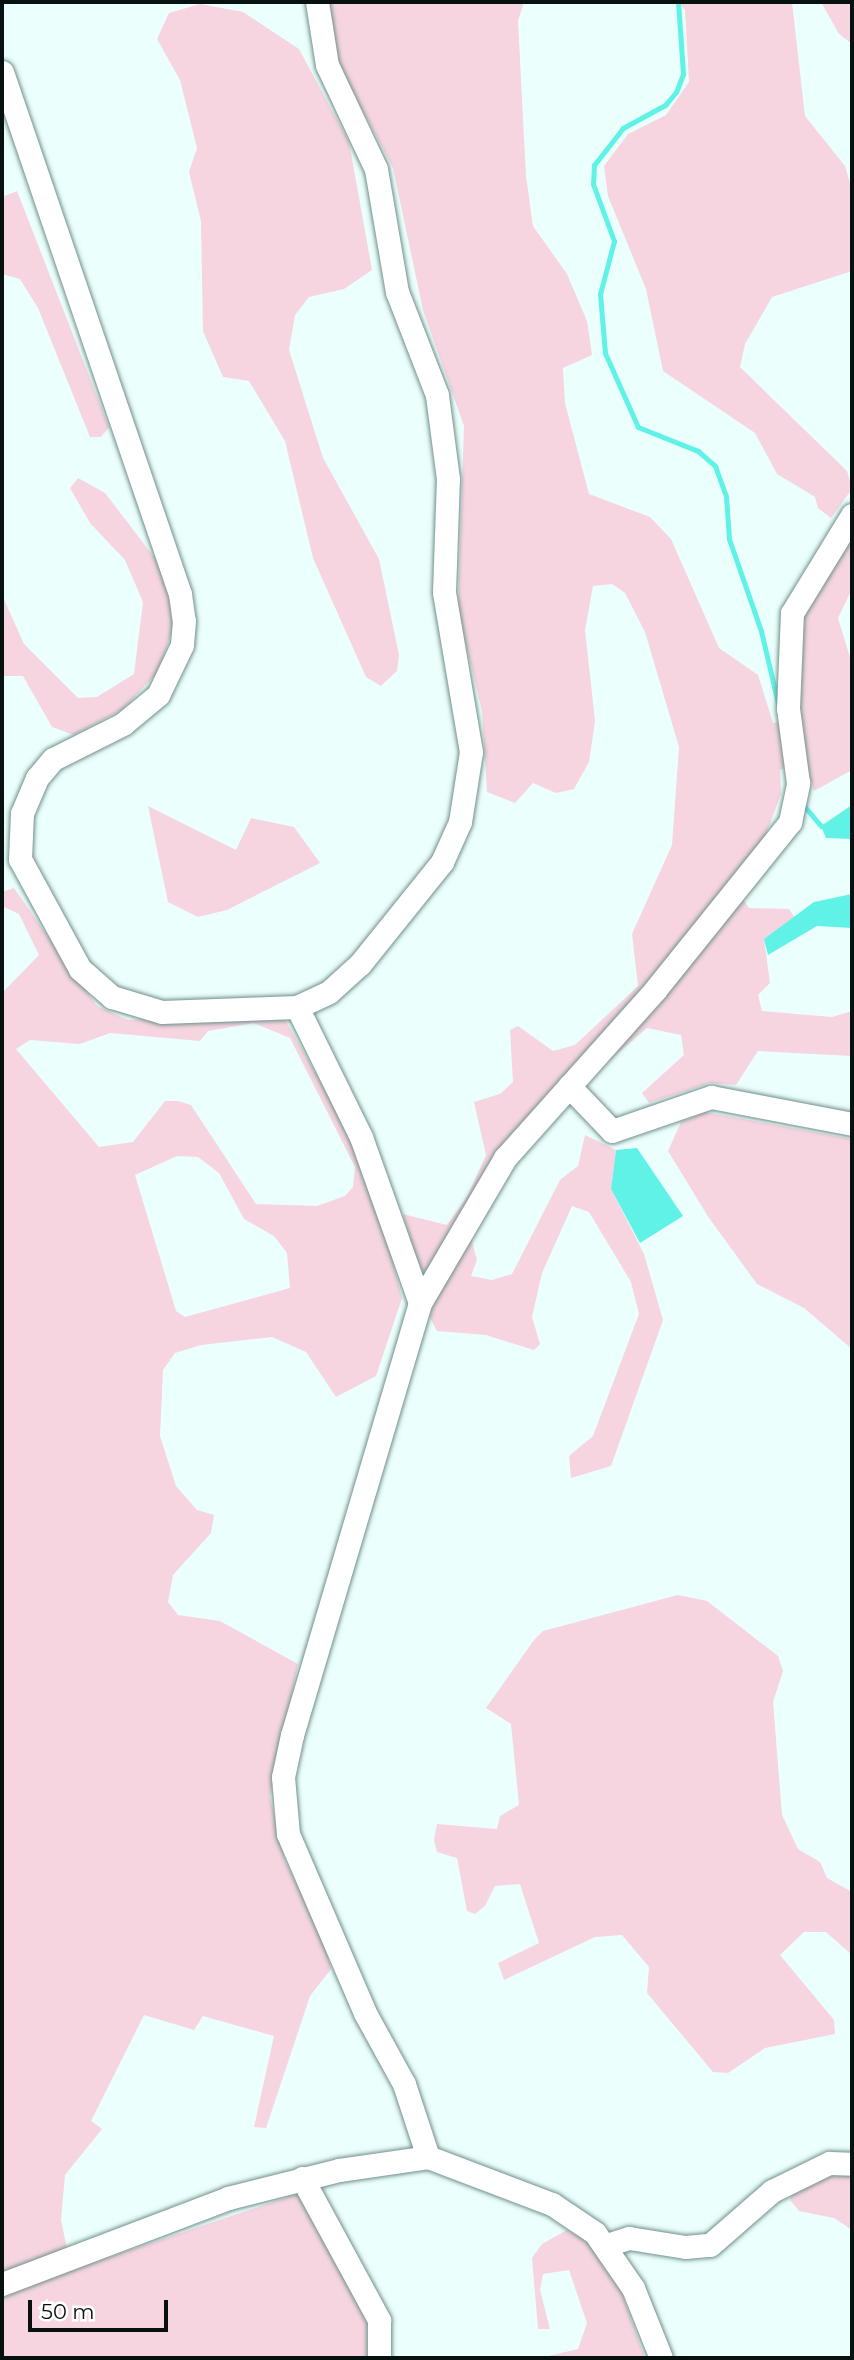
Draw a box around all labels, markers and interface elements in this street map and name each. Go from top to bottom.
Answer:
scale bar [32,2286,172,2330]
text: 50 m [41,2299,95,2324]

